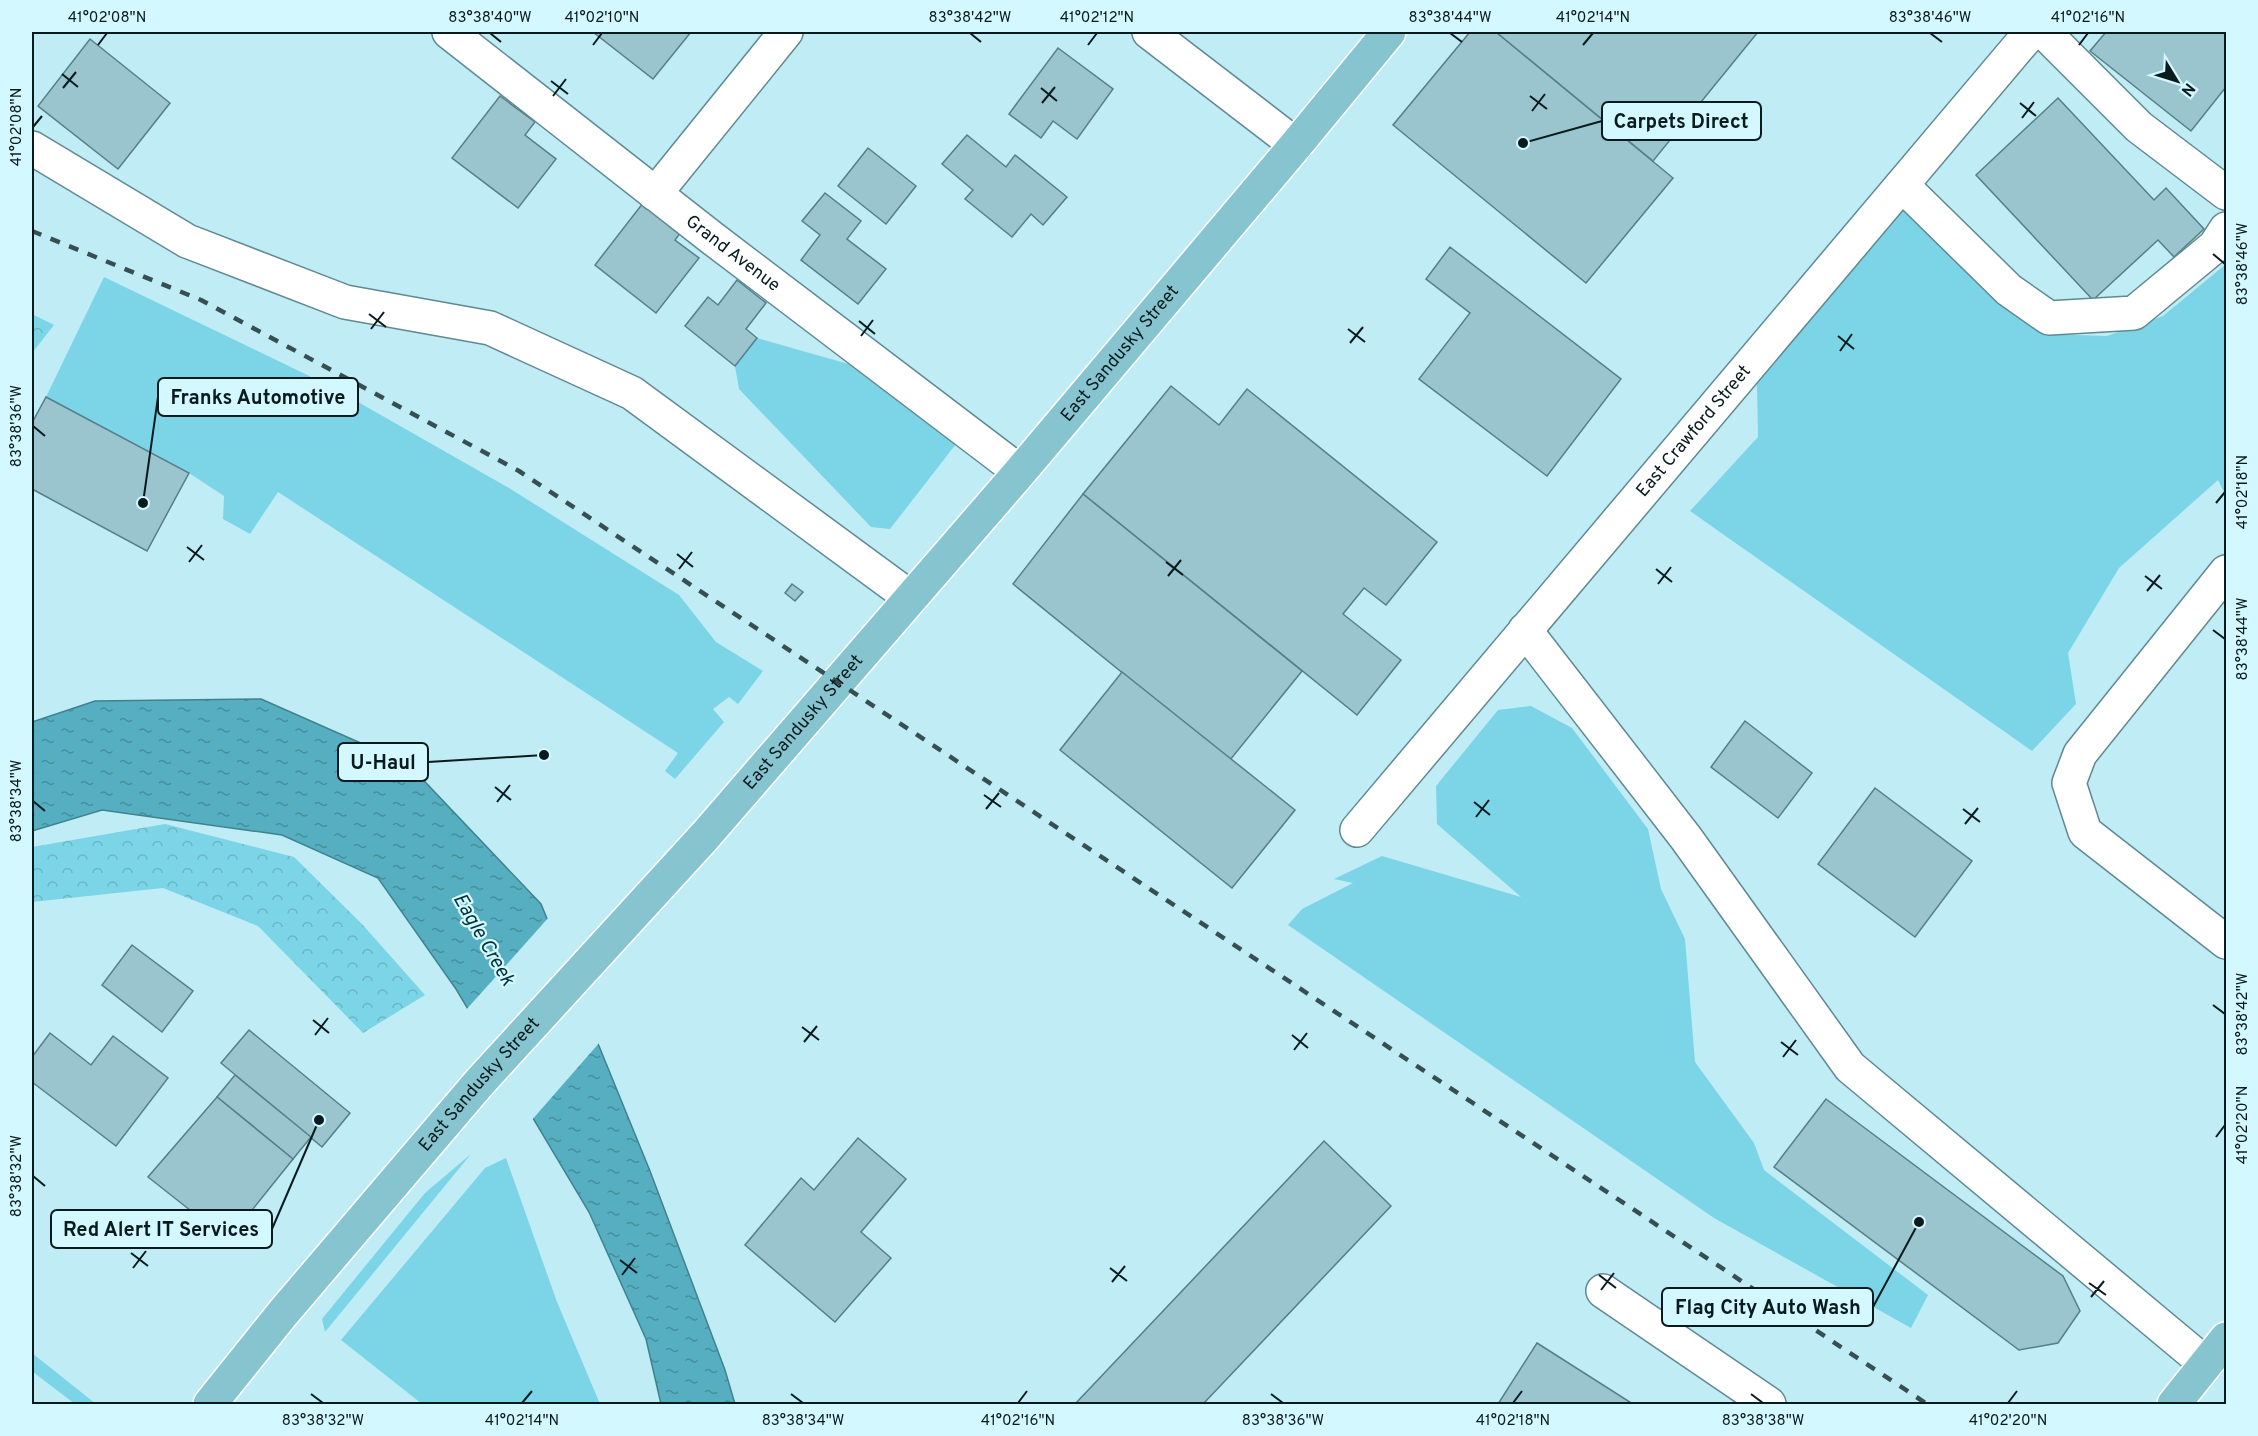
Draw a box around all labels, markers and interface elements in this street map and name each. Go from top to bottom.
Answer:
text: 41°02'08"N [68,9,146,28]
text: 83°38'40"W [448,9,532,28]
text: 41°02'10"N [565,9,639,28]
text: 83°38'42"W [929,9,1011,28]
text: 41°02'12"N [1060,9,1134,28]
text: 83°38'44"W [1408,9,1492,28]
text: 41°02'14"N [1556,9,1630,28]
text: 83°38'46"W [1889,9,1971,28]
text: 41°02'16"N [2051,9,2125,28]
north arrow [2147,51,2207,111]
text: N [2176,78,2199,100]
text: 41°02'08"N [8,88,27,166]
callout: Carpets Direct [1602,102,1761,140]
text: Carpets Direct [1613,110,1749,136]
street label: Grand Avenue [681,210,785,297]
text: 83°38'46"W [2234,223,2253,305]
street label: East Sandusky Street [1056,281,1184,427]
street label: East Crawford Street [1631,360,1756,502]
callout: Franks Automotive [158,378,358,416]
text: 83°38'36"W [8,385,27,467]
text: Franks Automotive [171,386,345,412]
text: 41°02'18"N [2234,455,2253,529]
text: 83°38'44"W [2234,597,2253,681]
street label: East Sandusky Street [738,650,868,795]
callout: U-Haul [338,743,428,781]
text: U-Haul [350,751,416,777]
text: 83°38'34"W [8,760,27,842]
water label: Eagle Creek [446,889,520,992]
text: 83°38'42"W [2234,973,2253,1055]
street label: East Sandusky Street [414,1012,545,1156]
text: 41°02'20"N [2234,1086,2253,1164]
text: 83°38'32"W [8,1135,27,1217]
callout: Red Alert IT Services [51,1210,272,1248]
text: Red Alert IT Services [63,1218,259,1244]
callout: Flag City Auto Wash [1662,1288,1873,1326]
text: Flag City Auto Wash [1675,1296,1861,1322]
text: 83°38'32"W [282,1412,364,1431]
text: 41°02'14"N [485,1412,559,1431]
text: 83°38'34"W [762,1412,844,1431]
text: 41°02'16"N [981,1412,1055,1431]
text: 83°38'36"W [1242,1412,1324,1431]
text: 41°02'18"N [1476,1412,1550,1431]
text: 83°38'38"W [1722,1412,1804,1431]
text: 41°02'20"N [1969,1412,2047,1431]

